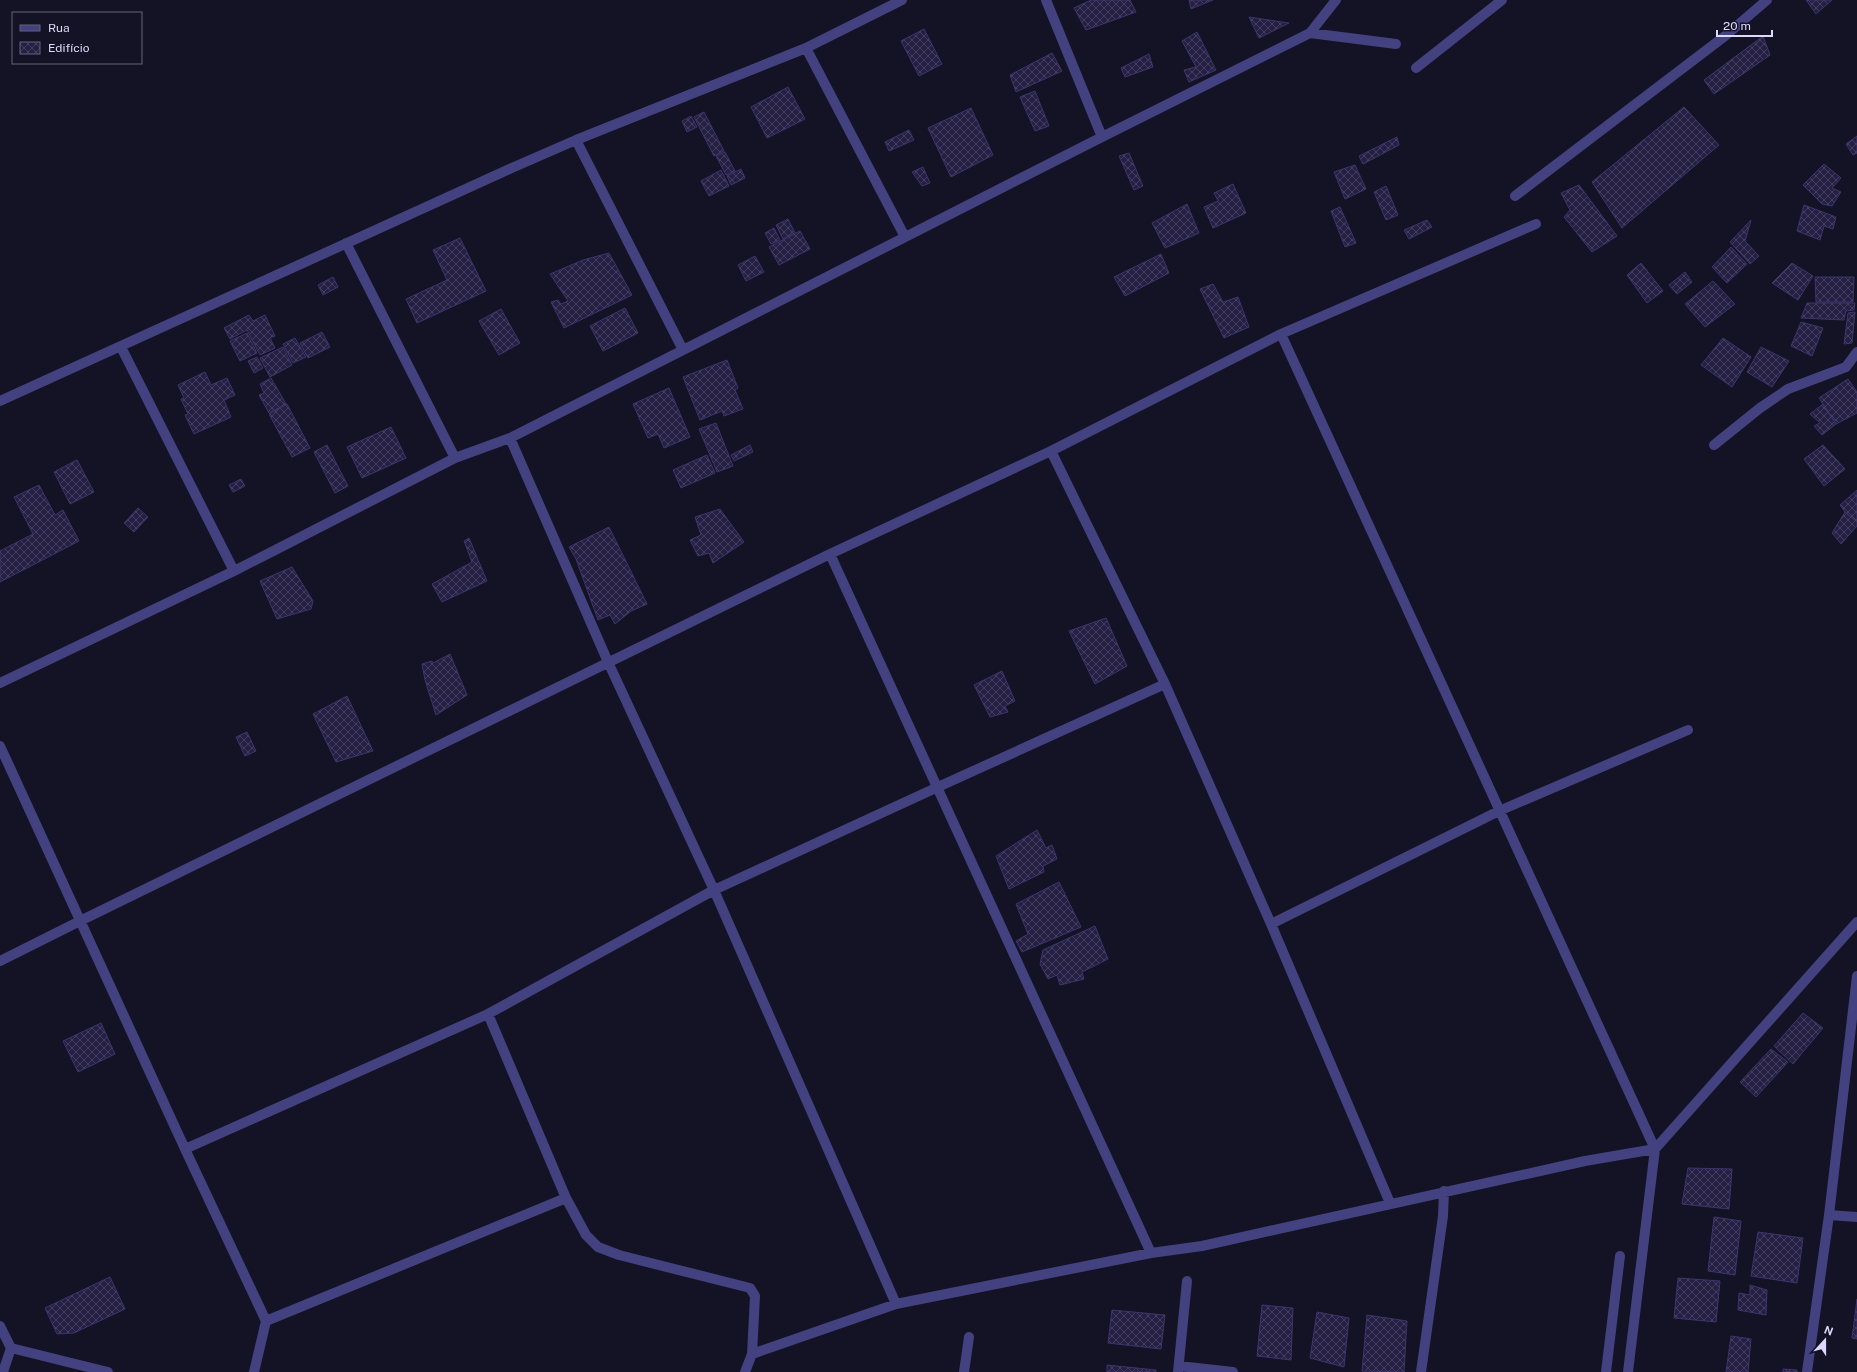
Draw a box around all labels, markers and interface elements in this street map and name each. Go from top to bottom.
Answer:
legend [12,12,142,64]
scale bar [1717,12,1772,38]
text: 20 m [1723,19,1751,33]
text: Rua [48,21,70,35]
text: Edifício [48,41,90,55]
north arrow [1805,1320,1845,1360]
text: N [1822,1324,1835,1338]

